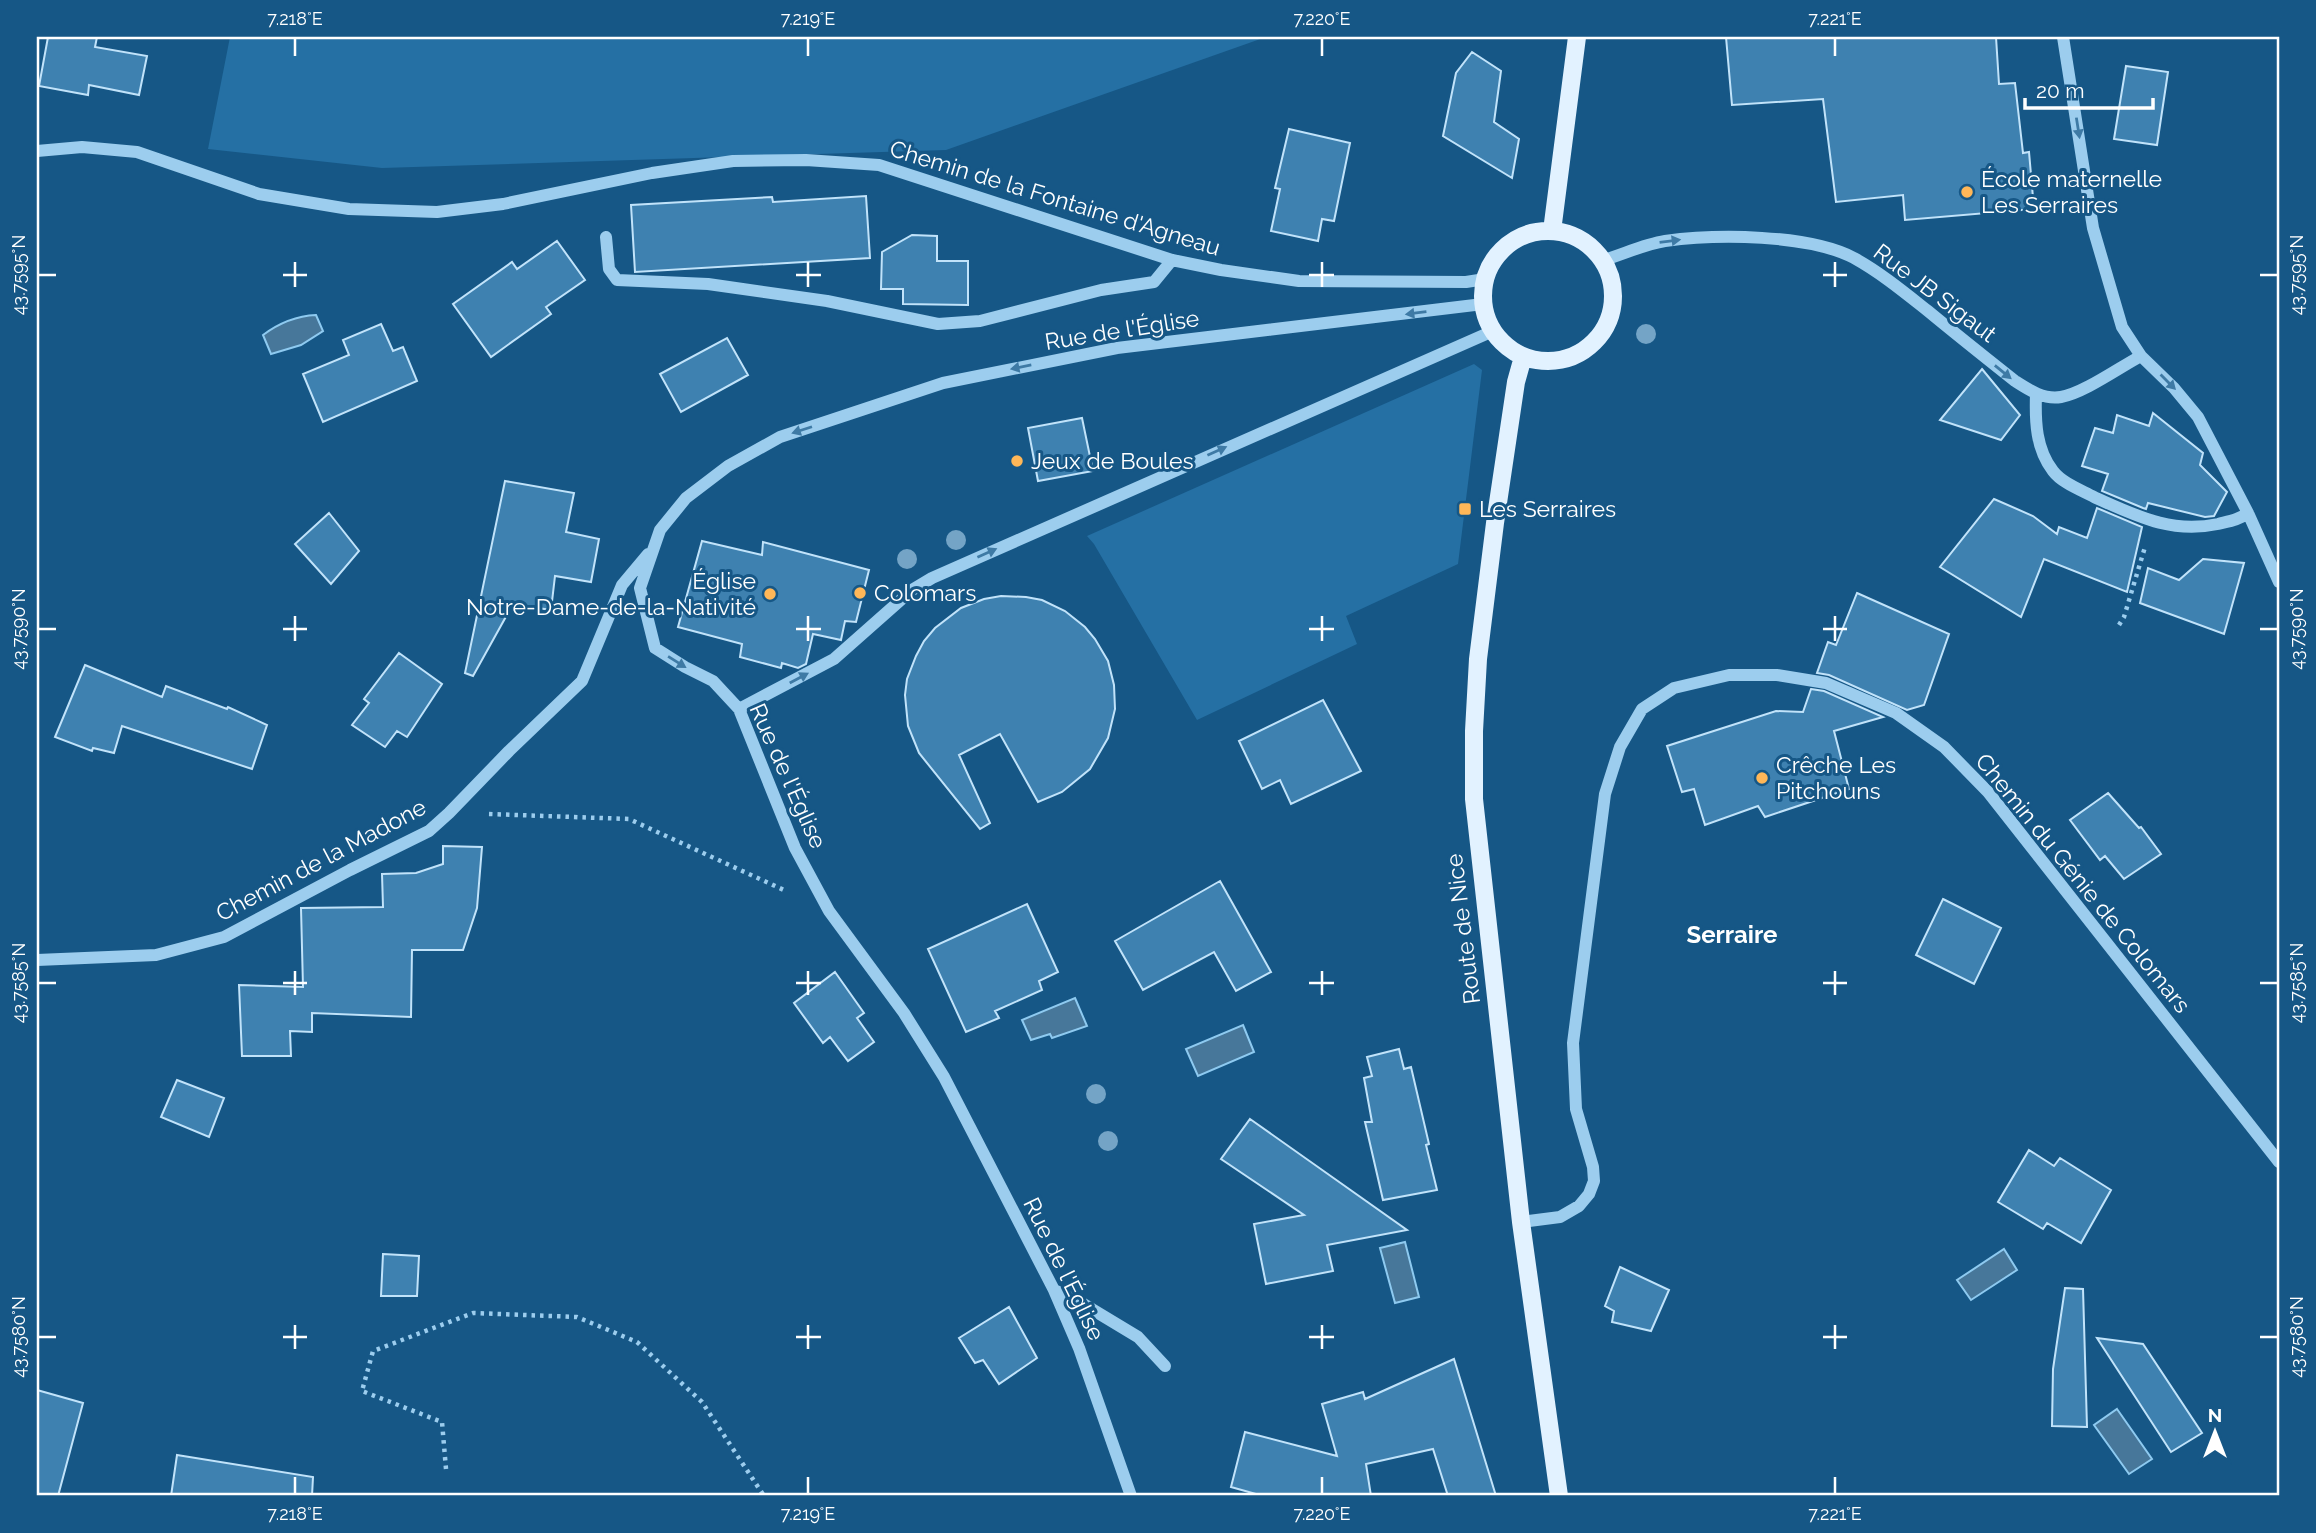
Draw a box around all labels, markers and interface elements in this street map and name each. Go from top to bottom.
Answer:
text: 7.218°E [267,8,323,29]
text: 7.219°E [781,8,835,29]
text: 7.220°E [1293,8,1351,29]
text: 7.221°E [1808,8,1862,29]
scale bar [2025,66,2153,110]
text: 20 m [2036,78,2084,103]
one-way arrow [2073,117,2084,139]
street label: Chemin de la Fontaine d'Agneau [887,134,1224,261]
place label: École maternelle Les Serraires [1981,165,2162,218]
marker: École maternelle Les Serraires [1959,184,1975,200]
text: 43.7595°N [8,235,29,315]
text: 43.7595°N [2286,235,2307,315]
one-way arrow [1659,236,1681,247]
street label: Rue JB Sigaut [1869,238,2002,348]
street label: Rue de l'Église [1043,304,1201,355]
one-way arrow [1405,307,1427,318]
one-way arrow [1010,362,1032,373]
one-way arrow [1993,364,2011,379]
one-way arrow [2160,374,2176,390]
one-way arrow [792,425,813,436]
one-way arrow [1207,445,1228,456]
place label: Jeux de Boules [1031,447,1194,474]
marker: Jeux de Boules [1009,453,1025,469]
place label: Les Serraires [1479,495,1616,522]
marker: Les Serraires [1457,501,1473,517]
one-way arrow [977,547,997,559]
place label: Église Notre-Dame-de-la-Nativité [466,567,756,620]
place label: Colomars [874,579,976,606]
marker: Colomars [852,585,868,601]
marker: Église Notre-Dame-de-la-Nativité [762,586,778,602]
text: 43.7590°N [8,588,29,670]
text: 43.7590°N [2286,588,2307,670]
one-way arrow [667,655,687,668]
one-way arrow [789,672,809,683]
street label: Rue de l'Église [744,699,832,852]
street label: Chemin du Génie de Colomars [1970,748,2196,1018]
place label: Crêche Les Pitchouns [1776,751,1896,804]
marker: Crêche Les Pitchouns [1754,770,1770,786]
street label: Chemin de la Madone [211,793,430,926]
street label: Route de Nice [1440,852,1485,1006]
district label: Serraire [1686,920,1778,949]
text: 43.7585°N [8,943,29,1023]
text: 43.7585°N [2286,943,2307,1023]
street label: Rue de l'Église [1018,1193,1111,1345]
text: 43.7580°N [8,1296,29,1378]
text: 43.7580°N [2286,1296,2307,1378]
north arrow [2180,1396,2250,1466]
text: N [2208,1404,2222,1426]
text: 7.218°E [267,1503,323,1524]
text: 7.219°E [781,1503,835,1524]
text: 7.220°E [1293,1503,1351,1524]
text: 7.221°E [1808,1503,1862,1524]

